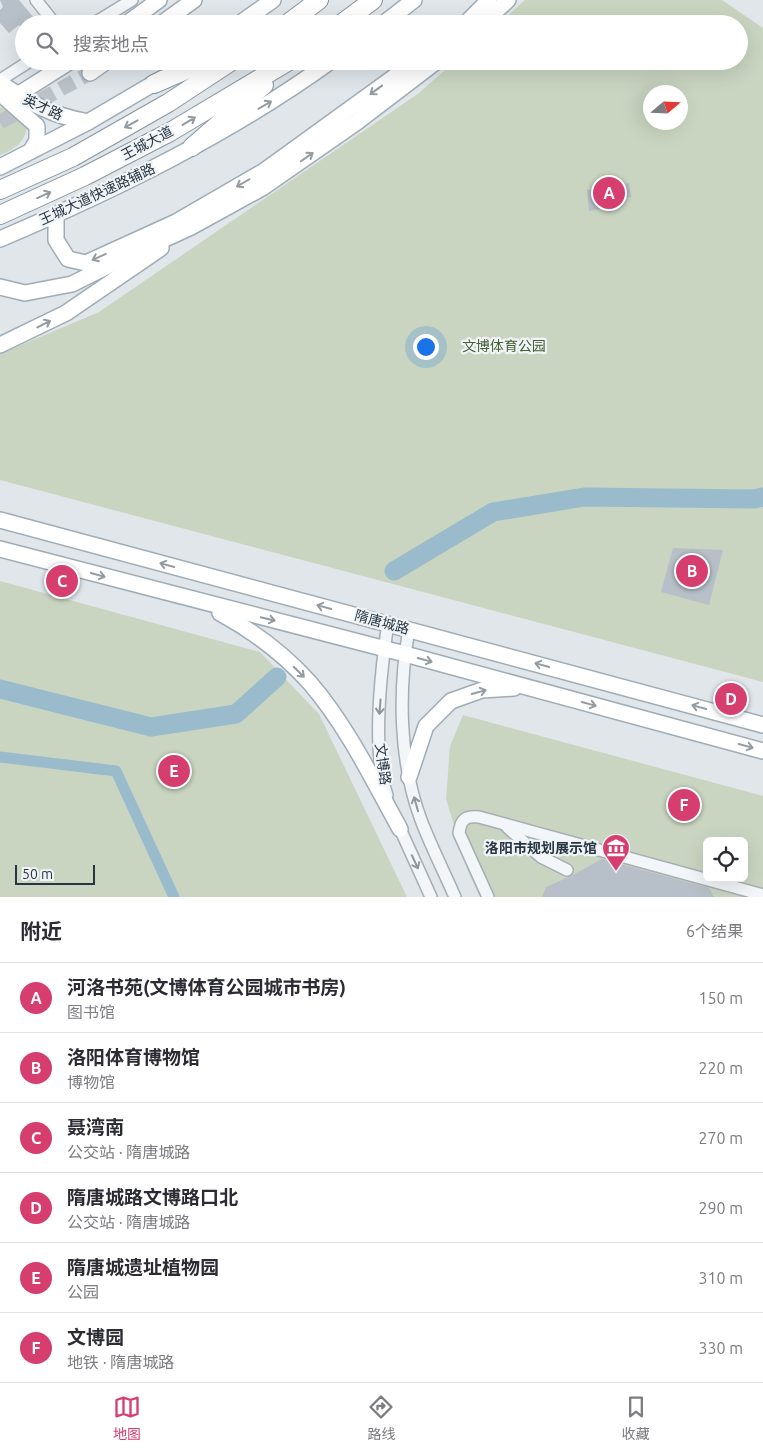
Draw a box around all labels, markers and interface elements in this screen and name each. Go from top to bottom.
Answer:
search box [15,15,748,70]
icon: search [33,29,61,57]
text: 搜索地点 [73,33,149,55]
one-way arrow [369,85,383,95]
north arrow [643,85,688,130]
street label: 英才路 [21,91,65,123]
one-way arrow [257,100,271,110]
one-way arrow [181,115,195,125]
one-way arrow [125,120,139,130]
street label: 王城大道 [119,123,175,163]
one-way arrow [300,151,314,161]
street label: 王城大道快速路辅路 [37,160,157,228]
pin: A [593,174,625,212]
one-way arrow [237,179,251,189]
one-way arrow [36,189,51,199]
one-way arrow [92,253,107,262]
one-way arrow [36,319,51,328]
your location [413,334,439,360]
park label: 文博体育公园 [462,338,546,354]
pin: B [676,552,708,590]
one-way arrow [160,560,176,570]
pin: C [46,562,78,600]
one-way arrow [89,571,105,580]
one-way arrow [317,601,333,611]
street label: 隋唐城路 [353,607,411,637]
one-way arrow [259,615,275,625]
one-way arrow [417,655,433,665]
one-way arrow [535,660,551,669]
one-way arrow [293,666,305,679]
pin: D [715,680,747,718]
one-way arrow [471,687,487,696]
one-way arrow [376,698,385,714]
one-way arrow [581,700,597,709]
one-way arrow [691,702,707,712]
street label: 文博路 [372,742,394,786]
one-way arrow [738,742,754,752]
pin: E [158,752,190,790]
pin: F [668,786,700,824]
one-way arrow [411,796,421,812]
museum icon: 洛阳市规划展示馆 [601,833,631,872]
map controls [703,837,748,882]
button: locate [703,837,748,882]
place label: 洛阳市规划展示馆 [485,840,597,856]
one-way arrow [410,855,420,870]
scale bar [15,862,95,885]
text: 50 m [22,866,53,882]
text: 附近 [20,919,62,943]
text: 6个结果 [686,922,743,940]
text: 河洛书苑(文博体育公园城市书房) [67,976,346,998]
text: A [30,989,42,1007]
text: 150 m [698,989,743,1007]
text: 图书馆 [67,1003,115,1021]
text: 洛阳体育博物馆 [67,1046,200,1068]
text: B [31,1059,41,1077]
text: 220 m [698,1059,743,1077]
text: 博物馆 [67,1073,115,1091]
text: 聂湾南 [67,1116,124,1138]
text: C [31,1129,41,1147]
text: 270 m [698,1129,743,1147]
text: 公交站 · 隋唐城路 [67,1143,190,1161]
text: 隋唐城路文博路口北 [67,1186,238,1208]
text: D [30,1199,42,1217]
text: 290 m [698,1199,743,1217]
text: 公交站 · 隋唐城路 [67,1213,190,1231]
text: 隋唐城遗址植物园 [67,1256,219,1278]
text: E [31,1269,41,1287]
text: 310 m [698,1269,743,1287]
text: 公园 [67,1283,99,1301]
text: 文博园 [67,1326,124,1348]
text: F [32,1339,41,1357]
text: 330 m [698,1339,743,1357]
text: 地铁 · 隋唐城路 [67,1353,174,1371]
tab: 地图 [113,1393,141,1443]
tab: 路线 [367,1393,395,1443]
tab: 收藏 [622,1393,650,1443]

